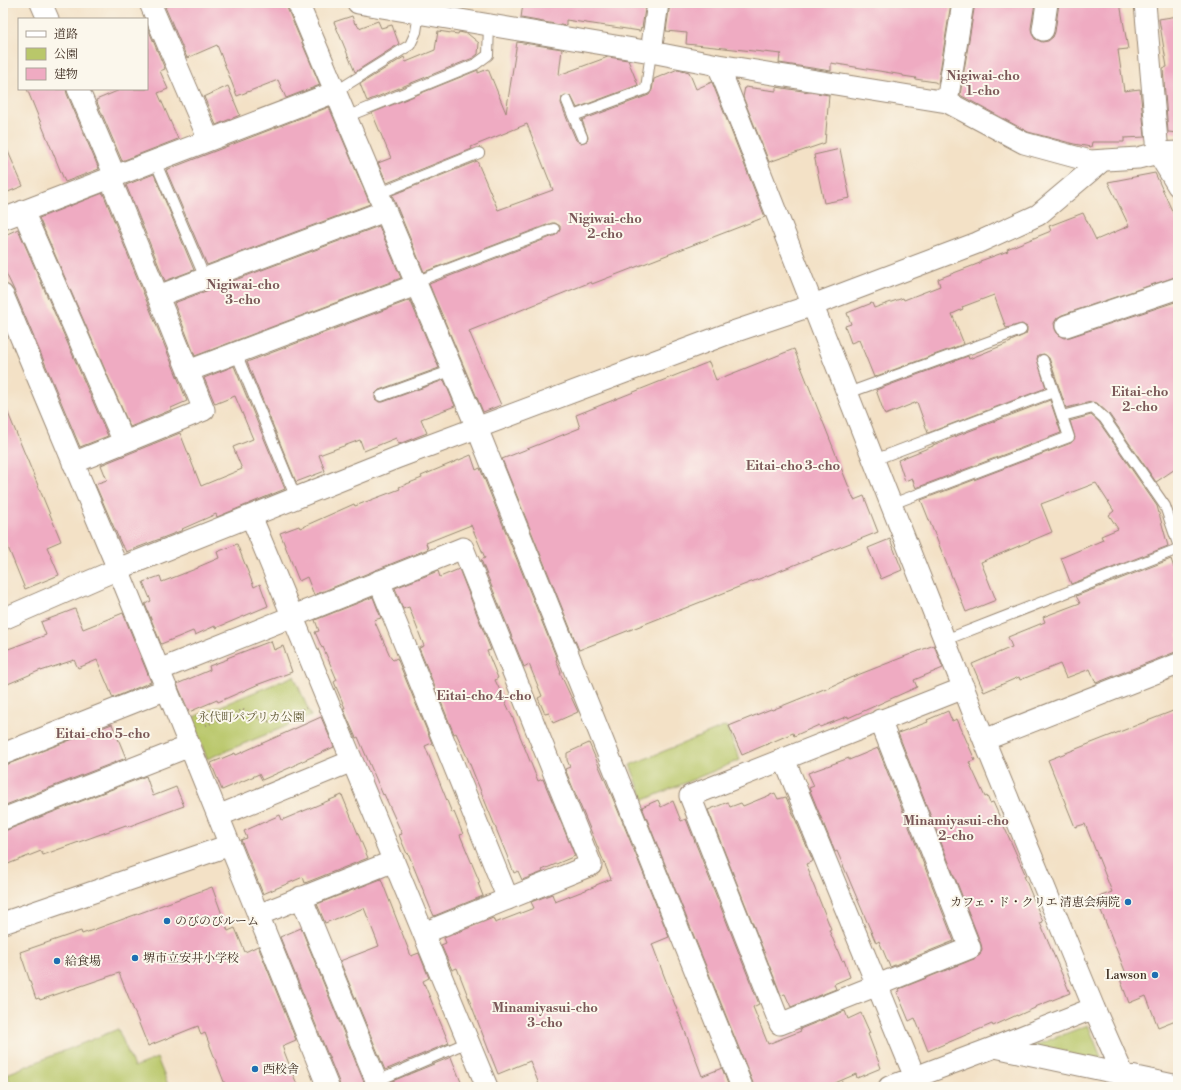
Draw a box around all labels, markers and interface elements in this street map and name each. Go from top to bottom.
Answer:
legend [18,18,148,90]
text: 道路 [54,27,78,42]
text: 公園 [54,47,78,62]
text: 建物 [54,67,78,82]
district label: Nigiwai-cho 1-cho [946,68,1020,99]
district label: Nigiwai-cho 2-cho [568,211,642,242]
district label: Nigiwai-cho 3-cho [206,277,280,308]
district label: Eitai-cho 2-cho [1112,384,1169,415]
district label: Eitai-cho 3-cho [746,458,840,474]
district label: Eitai-cho 4-cho [436,688,532,704]
park label: 永代町パプリカ公園 [197,710,305,725]
district label: Eitai-cho 5-cho [56,726,151,742]
district label: Minamiyasui-cho 2-cho [903,813,1009,844]
place label: カフェ・ド・クリエ 清恵会病院 [950,895,1120,910]
marker: カフェ・ド・クリエ 清恵会病院 [1123,897,1133,907]
place label: のびのびルーム [175,914,259,929]
marker: のびのびルーム [162,916,172,926]
place label: 堺市立安井小学校 [143,951,239,966]
marker: 堺市立安井小学校 [130,953,140,963]
place label: 給食場 [65,954,101,969]
marker: 給食場 [52,956,62,966]
place label: Lawson [1105,968,1147,983]
marker: Lawson [1150,970,1160,980]
district label: Minamiyasui-cho 3-cho [492,1000,598,1031]
place label: 西校舎 [263,1062,299,1077]
marker: 西校舎 [250,1064,260,1074]

